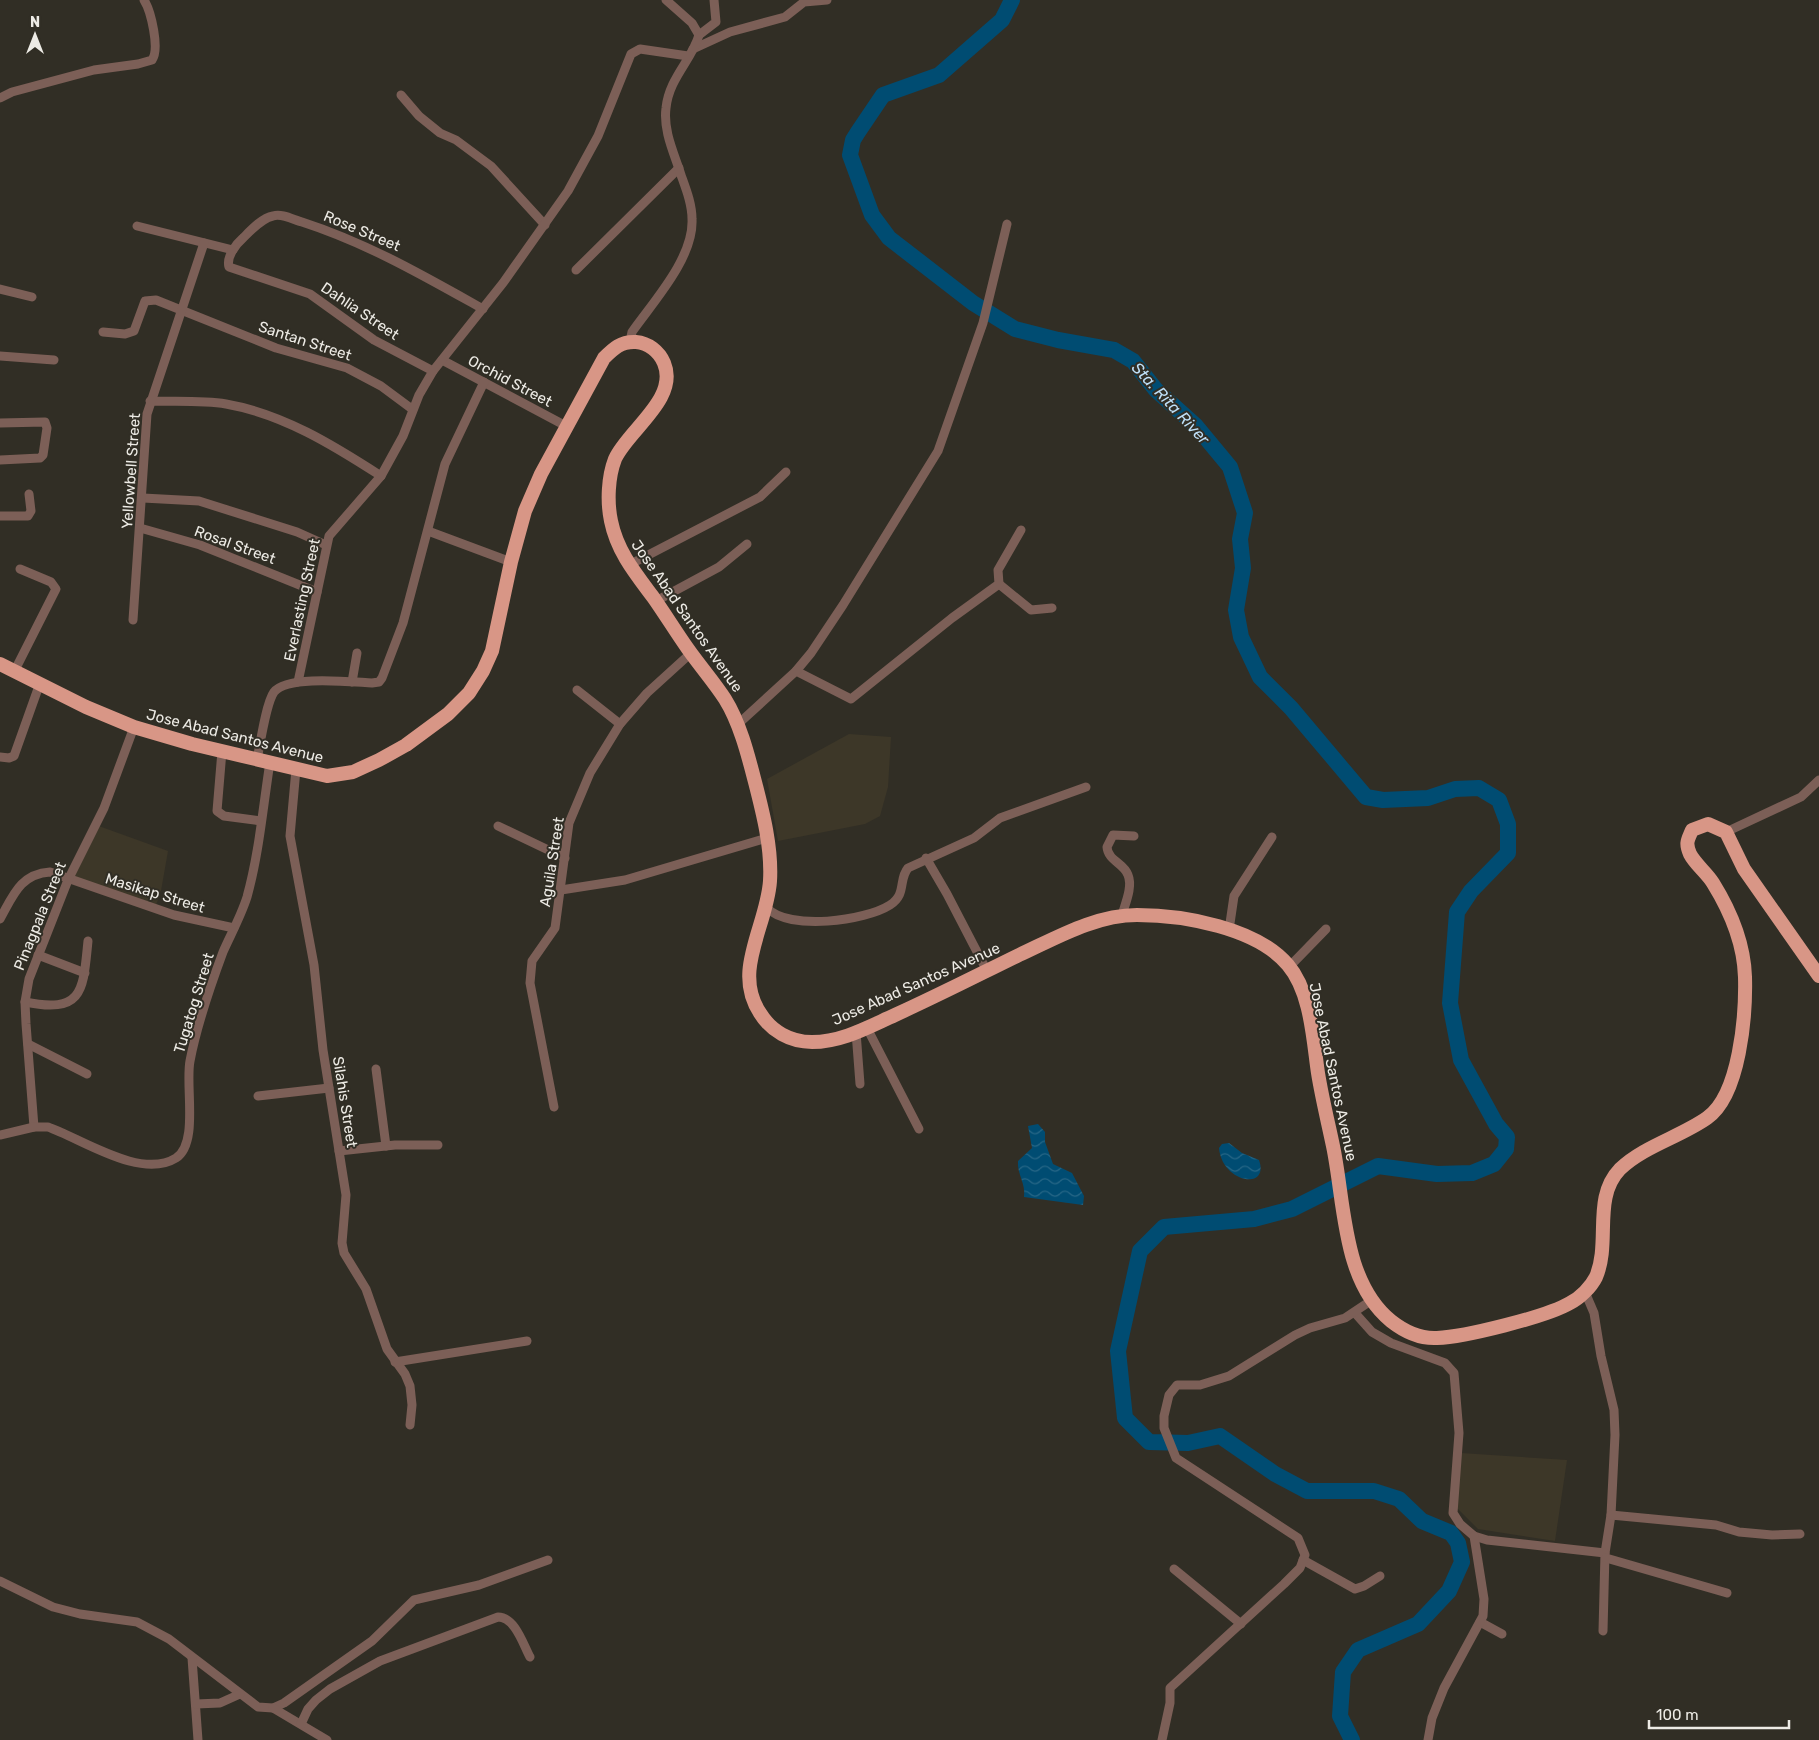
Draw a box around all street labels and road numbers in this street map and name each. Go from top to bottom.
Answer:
street label: Rose Street [321,207,403,255]
street label: Dahlia Street [318,278,403,344]
street label: Santan Street [256,317,354,365]
street label: Orchid Street [465,351,555,411]
street label: Yellowbell Street [118,412,144,530]
street label: Rosal Street [192,522,278,568]
street label: Jose Abad Santos Avenue [627,536,747,696]
street label: Everlasting Street [280,537,324,663]
street label: Jose Abad Santos Avenue [145,705,325,767]
street label: Aguila Street [536,816,568,908]
street label: Pinagpala Street [10,859,70,973]
street label: Masikap Street [103,869,207,917]
street label: Jose Abad Santos Avenue [829,939,1003,1029]
street label: Tugatog Street [170,950,218,1055]
street label: Jose Abad Santos Avenue [1305,981,1361,1163]
street label: Silahis Street [329,1055,361,1149]

